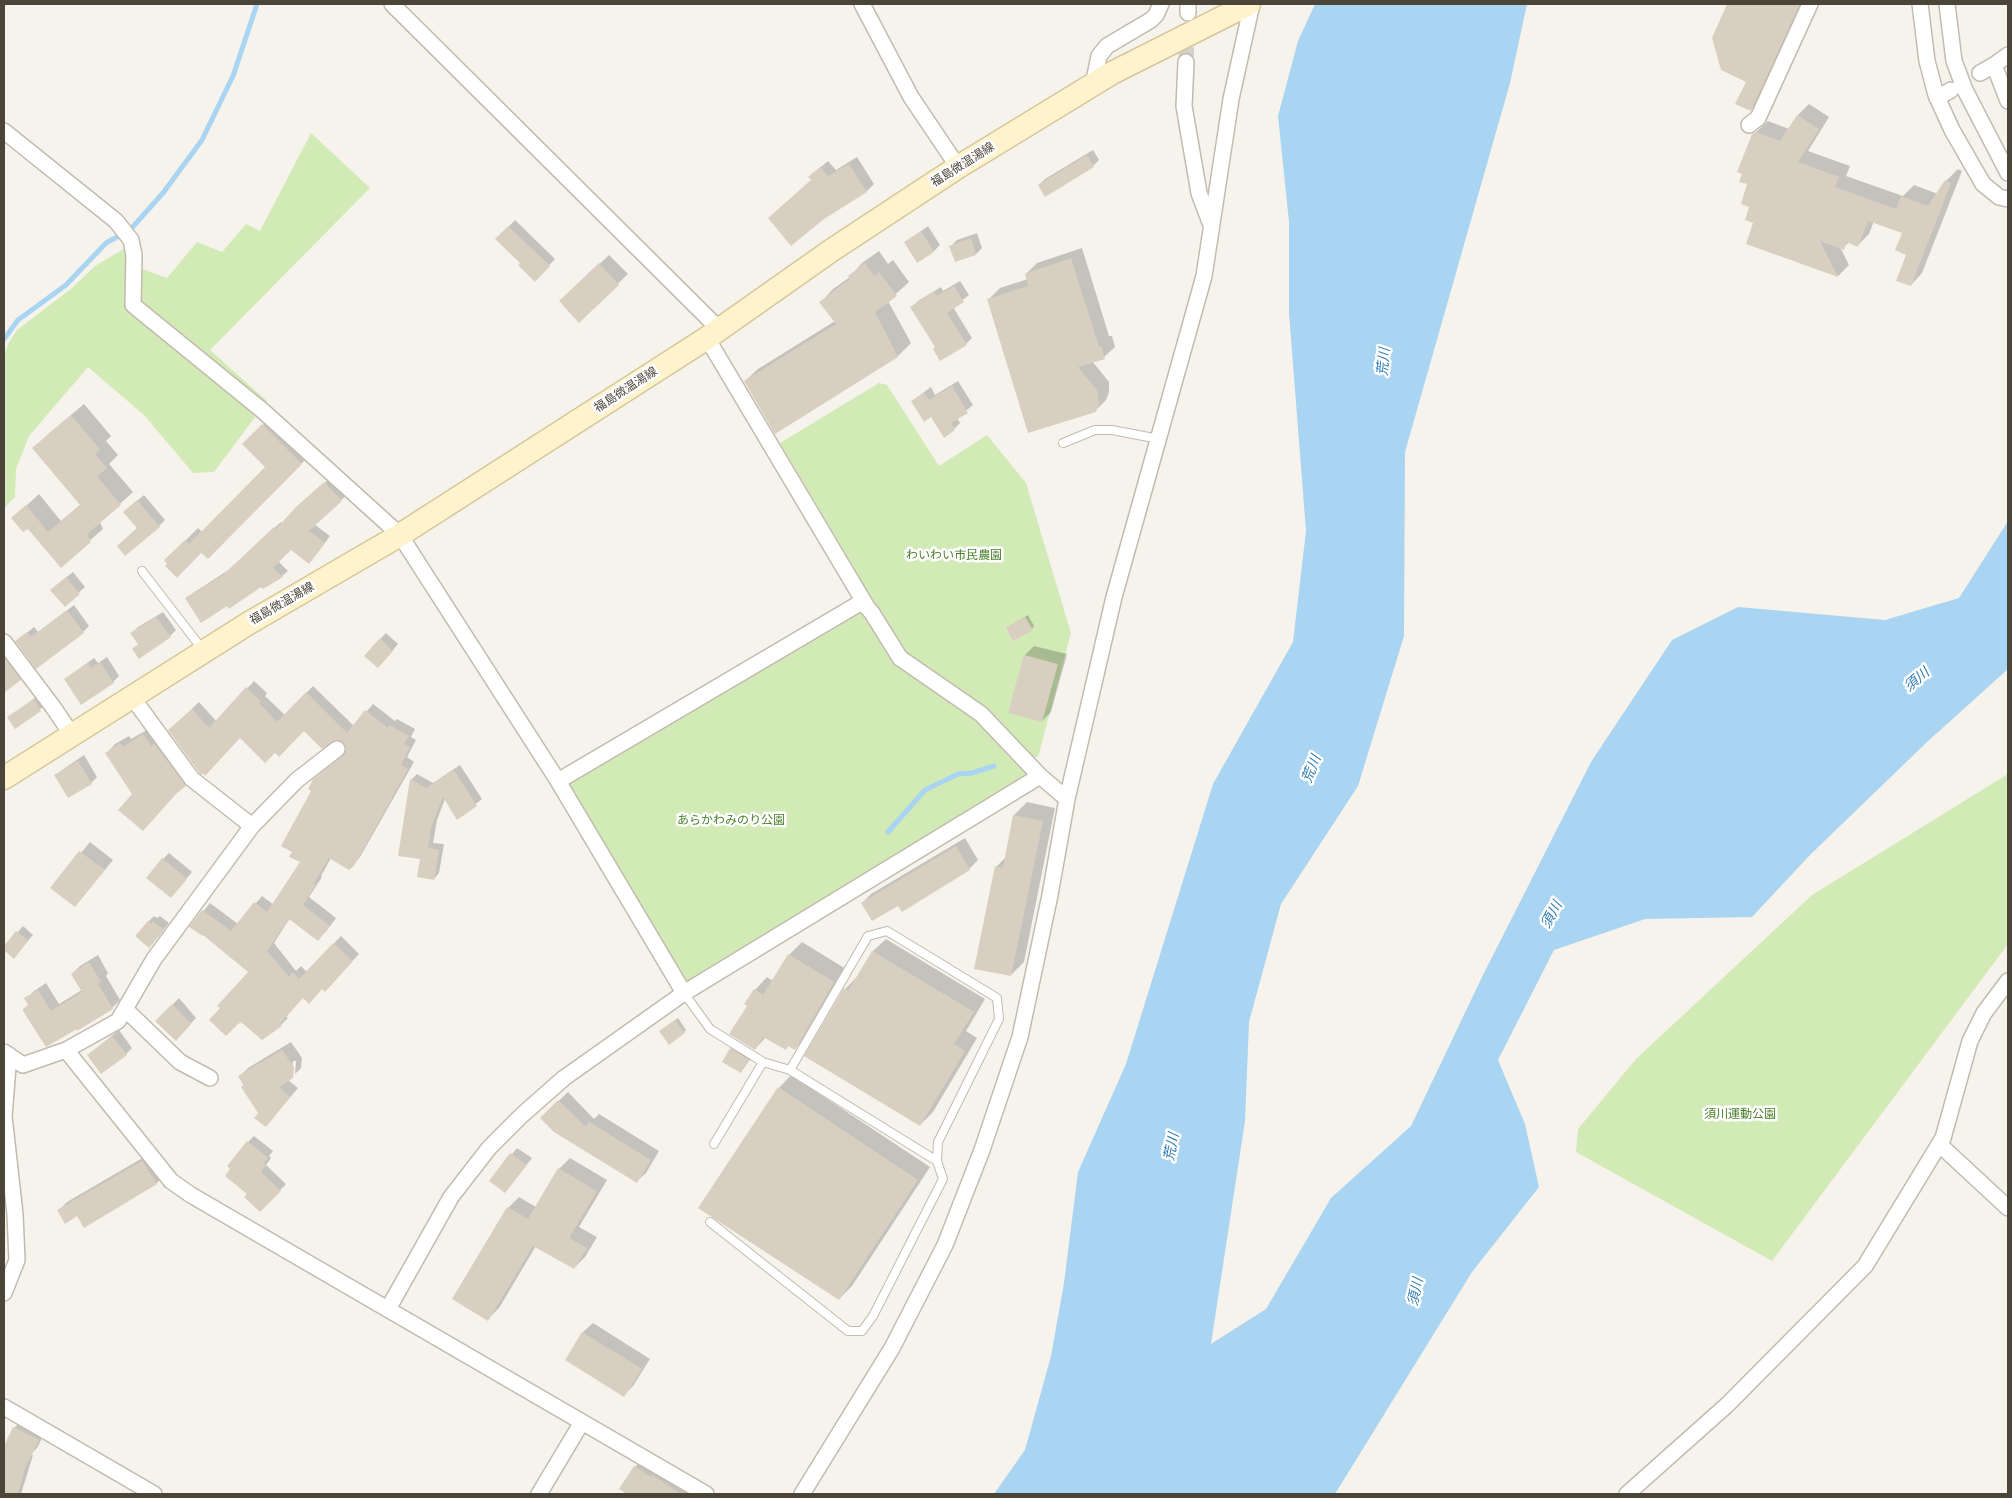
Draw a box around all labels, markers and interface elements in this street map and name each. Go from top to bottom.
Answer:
street label: 福島微温湯線 [929,140,997,190]
water label: 荒川 [1374,347,1394,377]
street label: 福島微温湯線 [592,364,660,416]
park label: わいわい市民農園 [906,549,1002,563]
street label: 福島微温湯線 [247,580,317,628]
water label: 須川 [1901,664,1933,696]
water label: 荒川 [1299,753,1325,785]
park label: あらかわみのり公園 [677,814,785,828]
water label: 須川 [1538,899,1566,931]
park label: 須川運動公園 [1704,1108,1776,1122]
water label: 荒川 [1161,1132,1183,1162]
water label: 須川 [1405,1277,1427,1307]

